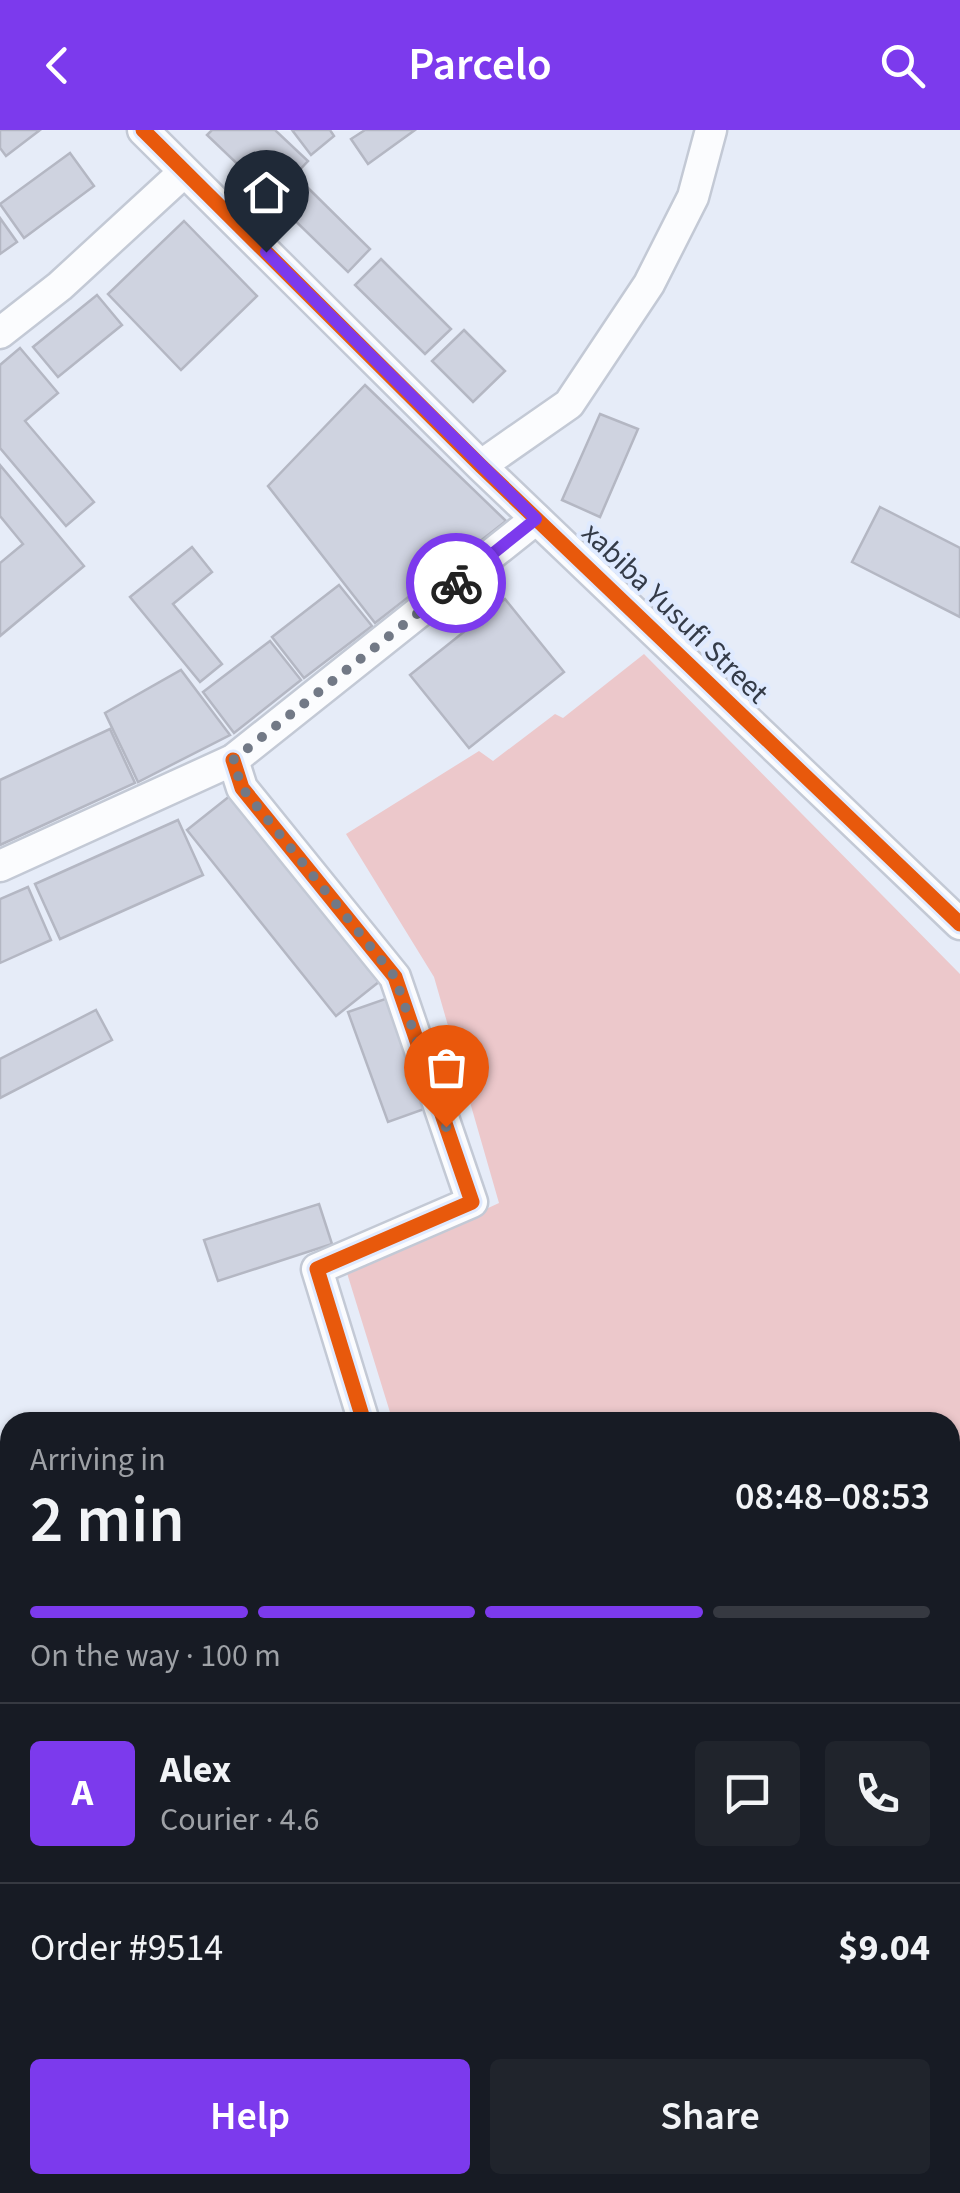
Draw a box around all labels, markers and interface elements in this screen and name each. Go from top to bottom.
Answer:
text: Parcelo [408,33,552,97]
icon: back [30,38,85,93]
icon: search [875,38,930,93]
pin [224,150,309,253]
icon: home [239,165,294,220]
street label: xabiba Yusufi Street [572,512,778,714]
courier [406,533,506,633]
icon: bike [429,556,484,611]
pin [404,1025,489,1128]
icon: bag [419,1040,474,1095]
text: Arriving in [30,1437,166,1483]
text: 08:48–08:53 [735,1470,930,1524]
text: 2 min [30,1474,185,1567]
text: On the way · 100 m [30,1633,281,1679]
button: chat [695,1741,800,1846]
button: phone [825,1741,930,1846]
text: Alex [160,1743,231,1797]
text: A [72,1766,93,1820]
text: Courier · 4.6 [160,1797,320,1843]
text: Order #9514 [30,1921,223,1975]
text: $9.04 [838,1921,930,1975]
button: Help [30,2059,470,2174]
button: Share [490,2059,930,2174]

